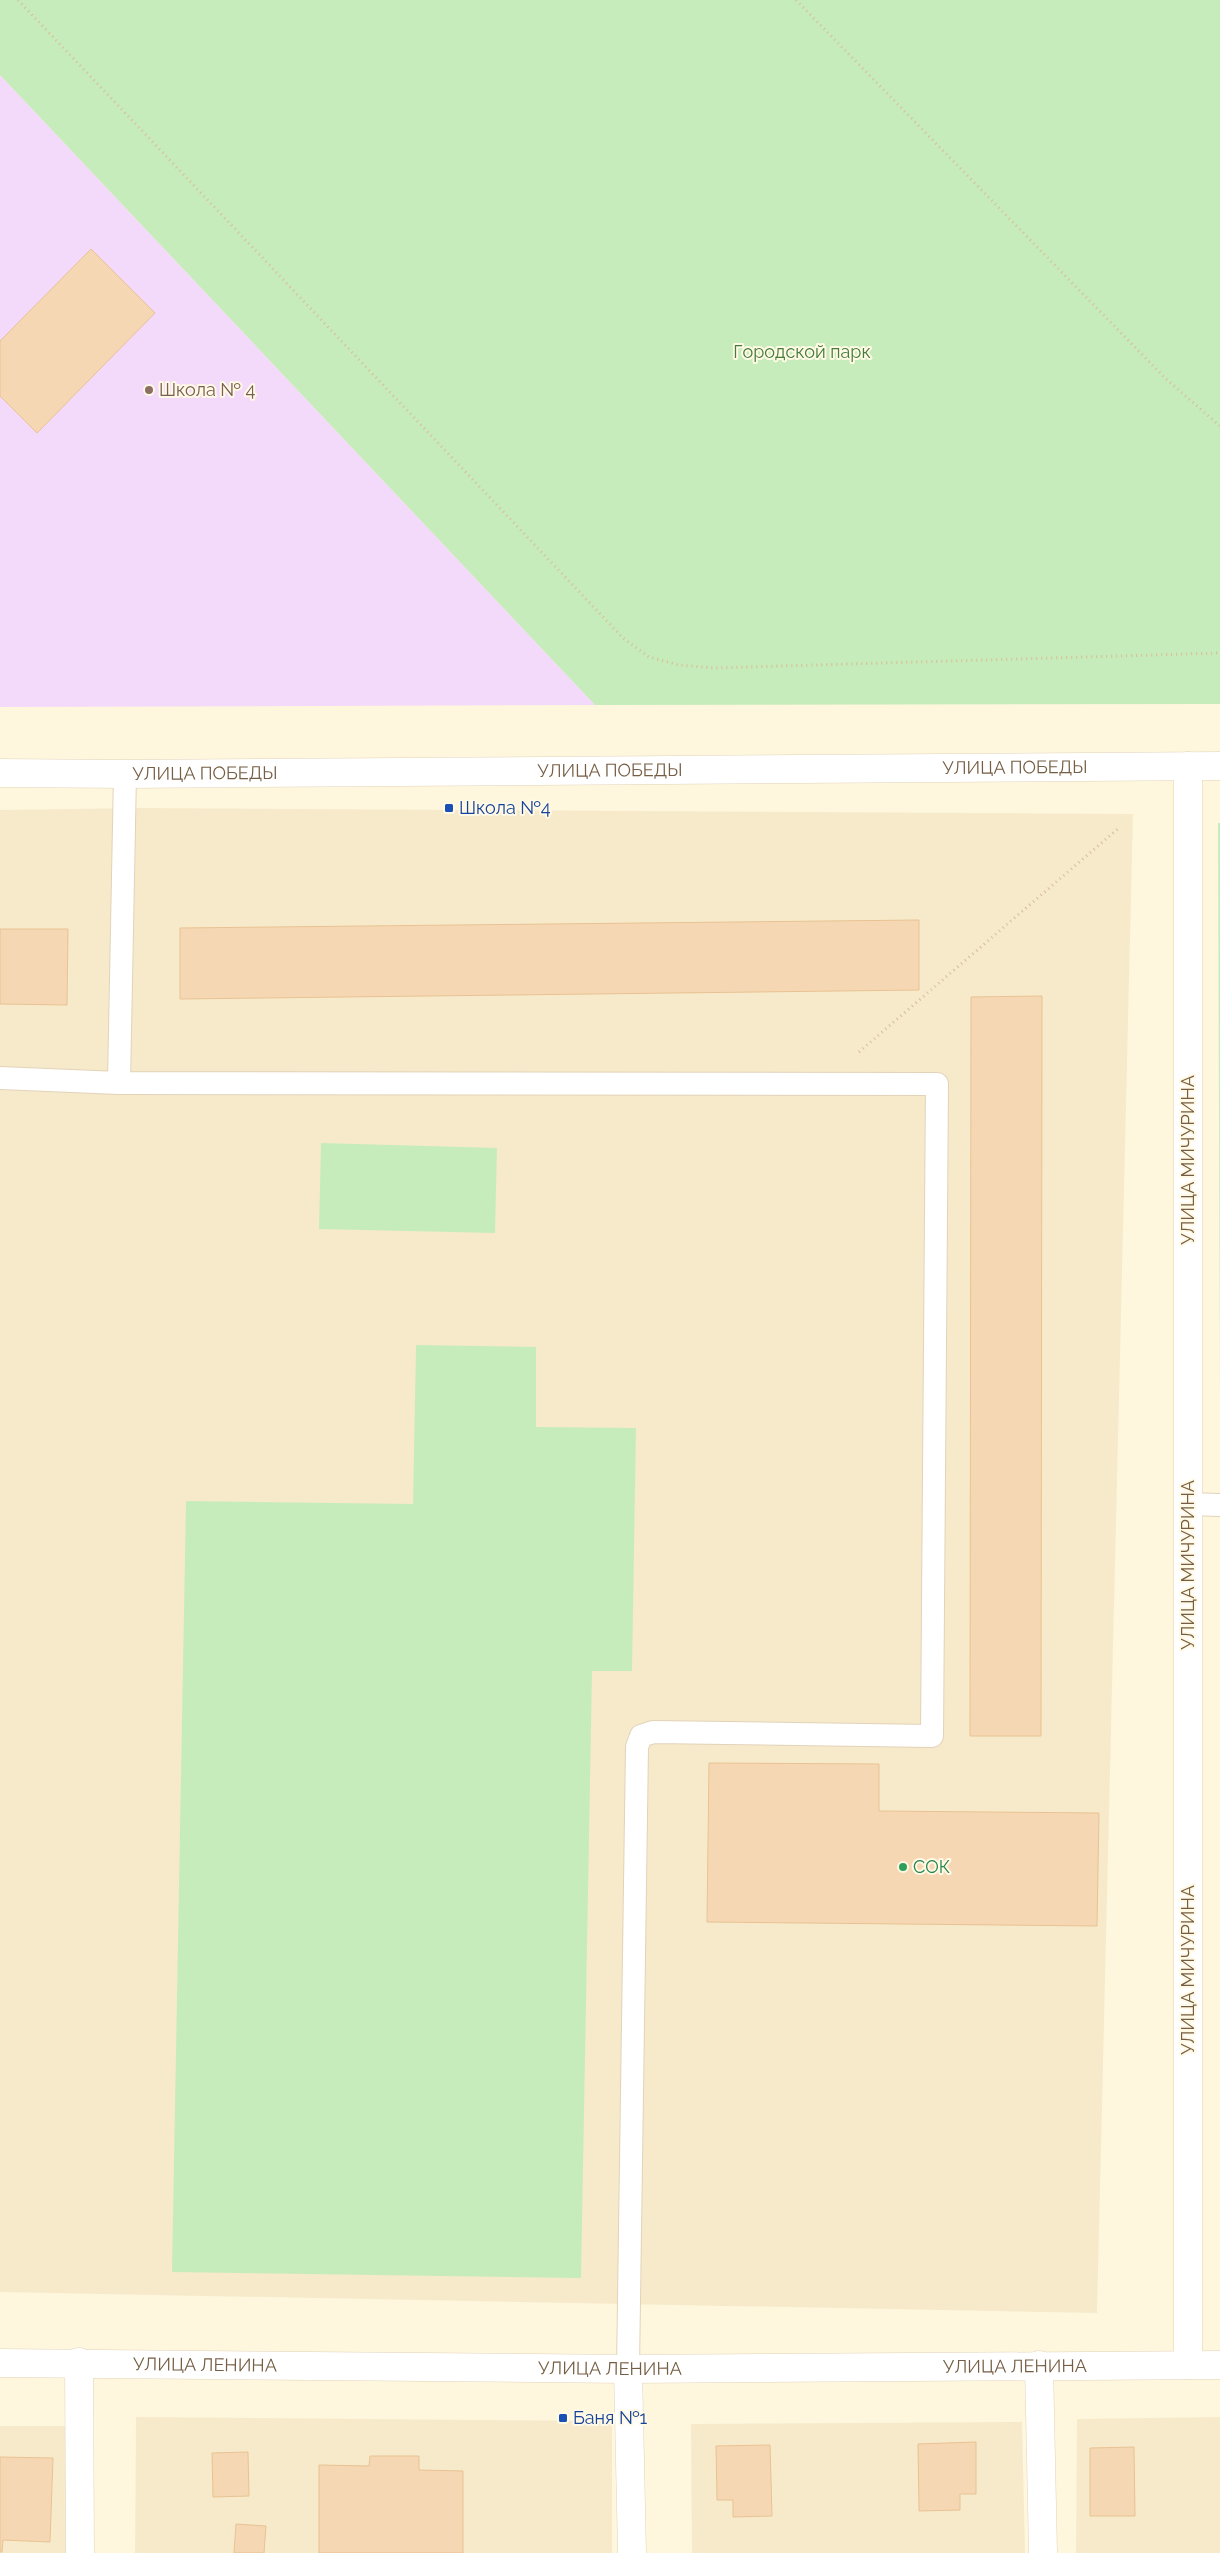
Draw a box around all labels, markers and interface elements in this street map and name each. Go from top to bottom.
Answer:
park label: Городской парк [733,341,871,362]
place label: Школа № 4 [159,379,255,400]
marker: Школа № 4 [143,384,155,396]
street label: УЛИЦА ПОБЕДЫ [942,756,1088,778]
street label: УЛИЦА ПОБЕДЫ [537,759,683,781]
street label: УЛИЦА ПОБЕДЫ [132,762,278,784]
place label: Школа №4 [459,797,551,818]
marker: Школа №4 [443,802,455,814]
street label: УЛИЦА МИЧУРИНА [1177,1075,1198,1245]
street label: УЛИЦА МИЧУРИНА [1177,1480,1198,1650]
place label: СОК [913,1856,950,1877]
marker: СОК [897,1861,909,1873]
street label: УЛИЦА МИЧУРИНА [1177,1885,1198,2055]
street label: УЛИЦА ЛЕНИНА [133,2353,277,2376]
street label: УЛИЦА ЛЕНИНА [943,2355,1087,2377]
street label: УЛИЦА ЛЕНИНА [538,2357,682,2379]
place label: Баня №1 [573,2407,647,2428]
marker: Баня №1 [557,2412,569,2424]

